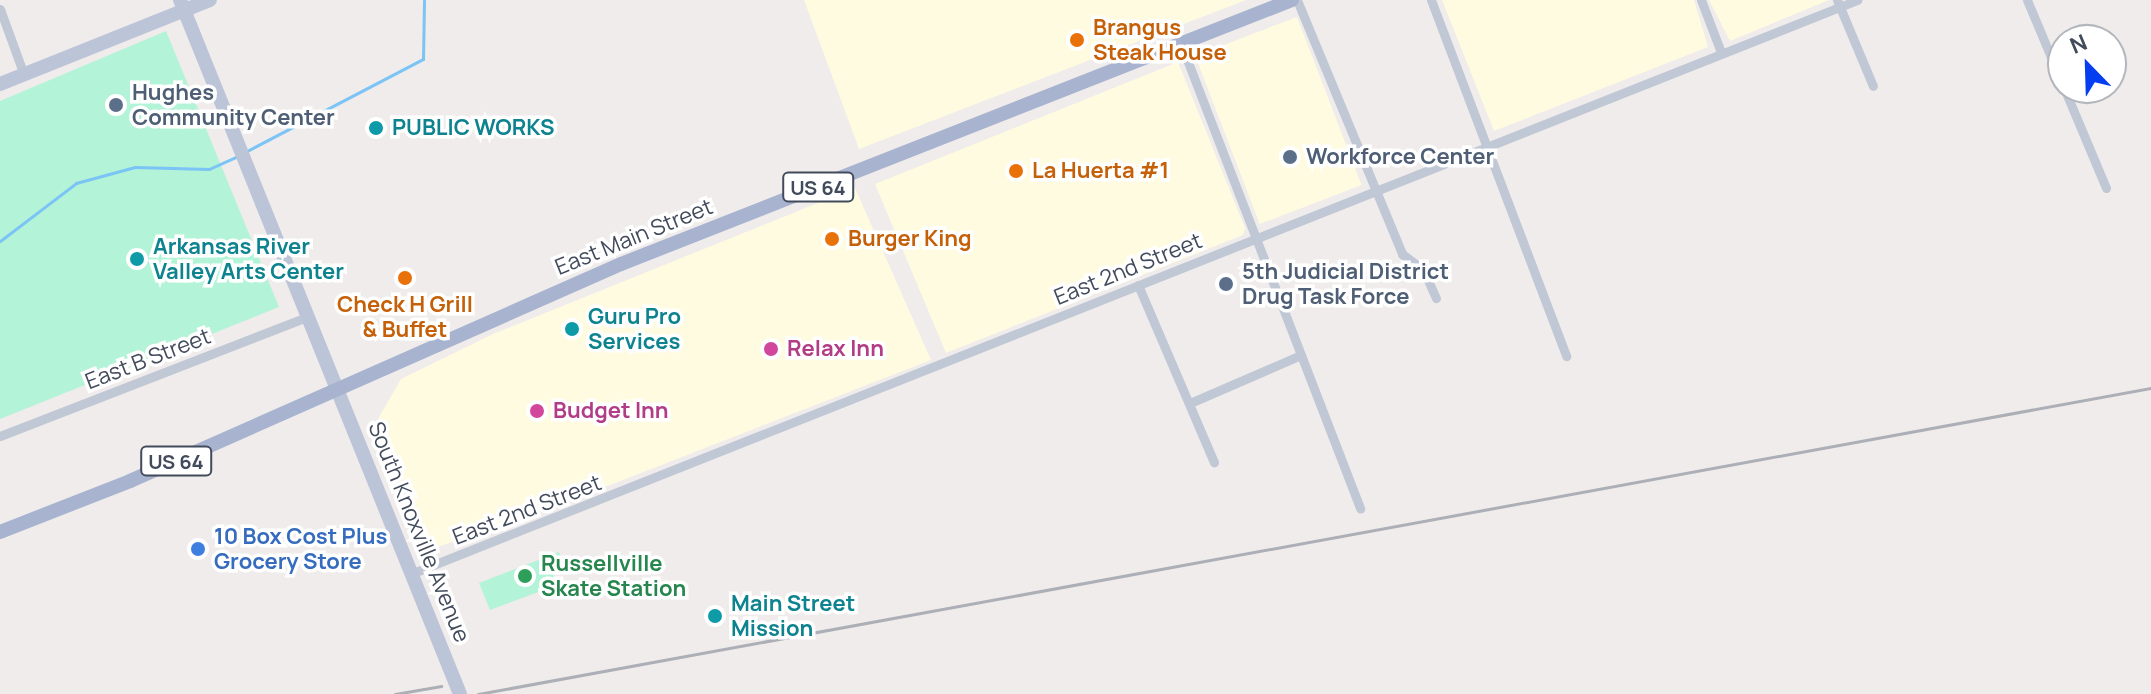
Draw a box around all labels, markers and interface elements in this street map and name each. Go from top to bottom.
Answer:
place label: Brangus Steak House [1093,14,1227,66]
north arrow [2047,24,2127,104]
text: N [2065,27,2092,61]
marker: Brangus Steak House [1068,31,1086,49]
place label: Hughes Community Center [132,79,335,130]
marker: Hughes Community Center [107,96,125,114]
place label: PUBLIC WORKS [392,115,554,141]
marker: PUBLIC WORKS [367,119,385,137]
place label: Workforce Center [1306,144,1494,170]
marker: Workforce Center [1281,148,1299,166]
place label: La Huerta #1 [1032,158,1169,184]
marker: La Huerta #1 [1007,162,1025,180]
road number: US 64 [782,171,854,203]
street label: East Main Street [551,193,717,281]
place label: Burger King [848,226,972,252]
street label: East 2nd Street [1050,227,1206,311]
marker: Burger King [823,230,841,248]
place label: Arkansas River Valley Arts Center [153,233,344,284]
marker: Arkansas River Valley Arts Center [128,250,146,268]
place label: 5th Judicial District Drug Task Force [1242,258,1449,310]
marker: Check H Grill & Buffet [396,269,414,287]
marker: 5th Judicial District Drug Task Force [1217,275,1235,293]
place label: Check H Grill & Buffet [337,291,473,342]
place label: Guru Pro Services [588,303,681,354]
marker: Guru Pro Services [563,320,581,338]
street label: East B Street [82,323,214,395]
place label: Relax Inn [787,336,884,362]
marker: Relax Inn [762,340,780,358]
place label: Budget Inn [553,398,669,424]
marker: Budget Inn [528,402,546,420]
street label: South Knoxville Avenue [363,418,475,646]
road number: US 64 [140,445,212,477]
street label: East 2nd Street [449,470,605,550]
place label: 10 Box Cost Plus Grocery Store [214,523,387,574]
marker: 10 Box Cost Plus Grocery Store [189,540,207,558]
place label: Russellville Skate Station [541,550,686,602]
marker: Russellville Skate Station [516,567,534,585]
place label: Main Street Mission [731,590,855,642]
marker: Main Street Mission [706,607,724,625]

